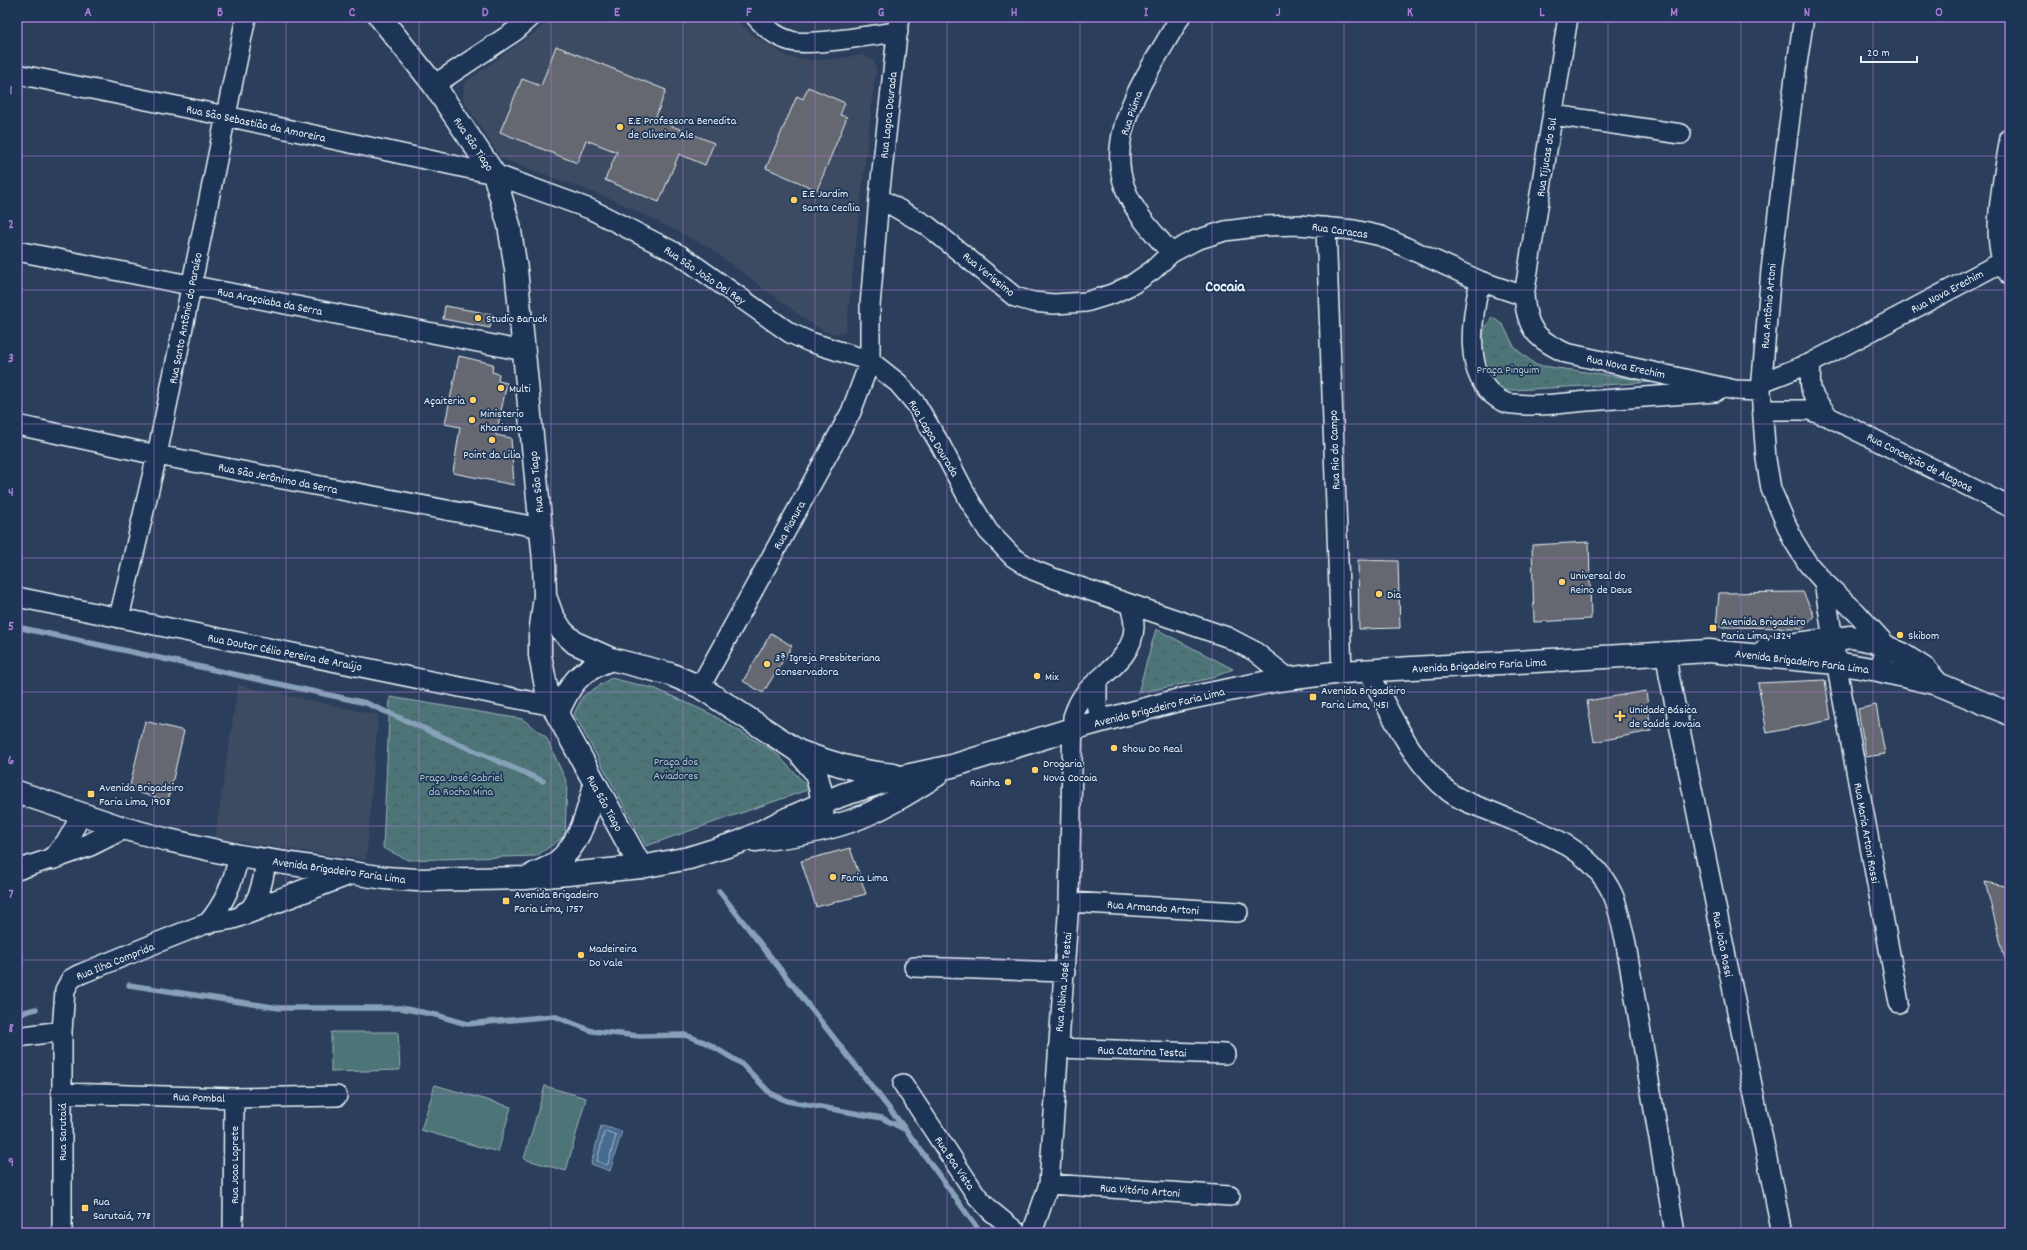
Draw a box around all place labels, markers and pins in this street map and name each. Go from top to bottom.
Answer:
place label: E.E Professora Benedita de Oliveira Ale [628,113,737,144]
marker: E.E Professora Benedita de Oliveira Ale [615,122,625,132]
place label: E.E Jardim Santa Cecília [802,186,861,217]
marker: E.E Jardim Santa Cecília [789,195,799,205]
place label: Studio Baruck [486,311,548,328]
marker: Studio Baruck [473,313,483,323]
place label: Multi [509,381,531,398]
marker: Multi [496,383,506,393]
place label: Açaiteria [424,393,465,410]
marker: Açaiteria [468,395,478,405]
place label: Ministerio Kharisma [480,406,524,437]
marker: Ministerio Kharisma [467,415,477,425]
marker: Point da Lilia [487,435,497,445]
place label: Point da Lilia [463,447,521,464]
place label: Universal do Reino de Deus [1570,568,1632,599]
marker: Universal do Reino de Deus [1557,577,1567,587]
place label: Dia [1387,587,1401,604]
marker: Dia [1374,589,1384,599]
place label: Avenida Brigadeiro Faria Lima, 1324 [1721,614,1806,645]
marker: Avenida Brigadeiro Faria Lima, 1324 [1708,623,1718,633]
place label: Skibom [1908,628,1939,645]
marker: Skibom [1895,630,1905,640]
place label: 3ª Igreja Presbiteriana Conservadora [775,650,881,681]
marker: 3ª Igreja Presbiteriana Conservadora [762,659,772,669]
place label: Mix [1045,669,1059,686]
marker: Mix [1032,671,1042,681]
place label: Avenida Brigadeiro Faria Lima, 1451 [1321,683,1406,714]
marker: Avenida Brigadeiro Faria Lima, 1451 [1308,692,1318,702]
place label: Unidade Básica de Saúde Jovaia [1629,702,1701,733]
marker: Unidade Básica de Saúde Jovaia [1614,710,1626,722]
place label: Show Do Real [1122,741,1183,758]
marker: Show Do Real [1109,743,1119,753]
place label: Drogaria Nova Cocaia [1043,756,1098,787]
marker: Drogaria Nova Cocaia [1030,765,1040,775]
place label: Rainha [970,775,1000,792]
marker: Rainha [1003,777,1013,787]
place label: Avenida Brigadeiro Faria Lima, 1908 [99,780,184,811]
marker: Avenida Brigadeiro Faria Lima, 1908 [86,789,96,799]
place label: Faria Lima [841,870,888,887]
marker: Faria Lima [828,872,838,882]
place label: Avenida Brigadeiro Faria Lima, 1757 [514,887,599,918]
marker: Avenida Brigadeiro Faria Lima, 1757 [501,896,511,906]
place label: Madeireira Do Vale [589,941,637,972]
marker: Madeireira Do Vale [576,950,586,960]
place label: Rua Sarutaiá, 778 [93,1194,151,1225]
marker: Rua Sarutaiá, 778 [80,1203,90,1213]

